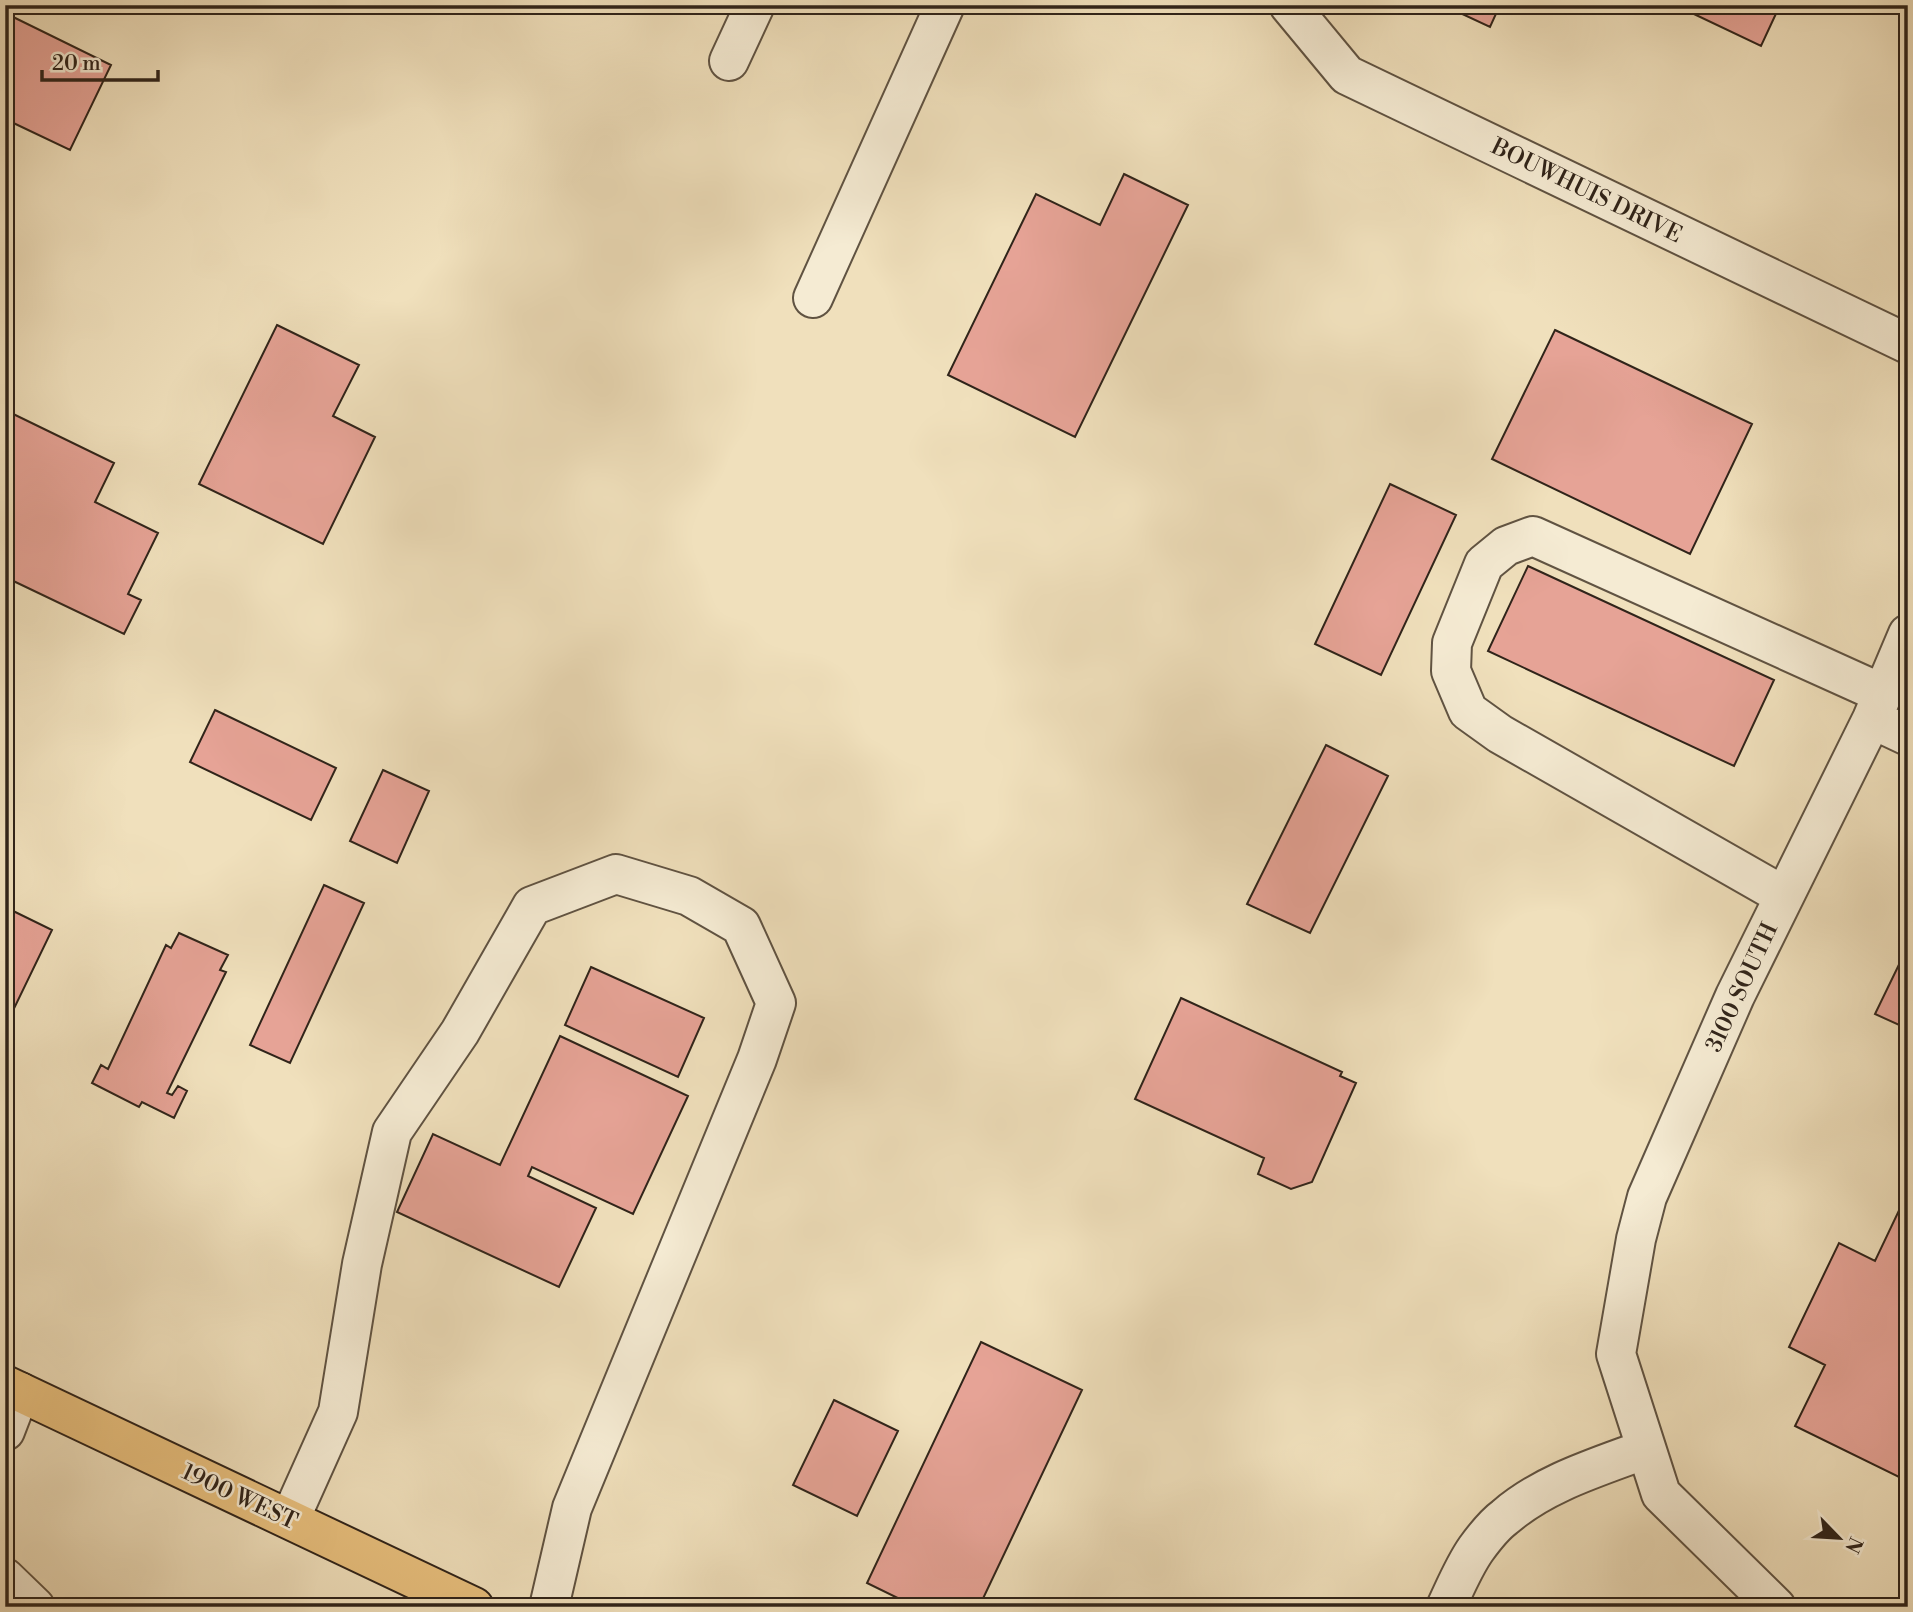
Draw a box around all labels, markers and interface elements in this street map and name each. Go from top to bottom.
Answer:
scale bar [42,38,158,82]
text: 20 m [52,51,101,77]
street label: BOUWHUIS DRIVE [1486,132,1686,249]
street label: 3100 SOUTH [1700,918,1784,1056]
street label: 1900 WEST [177,1458,302,1536]
north arrow [1804,1504,1874,1574]
text: N [1839,1533,1868,1557]

